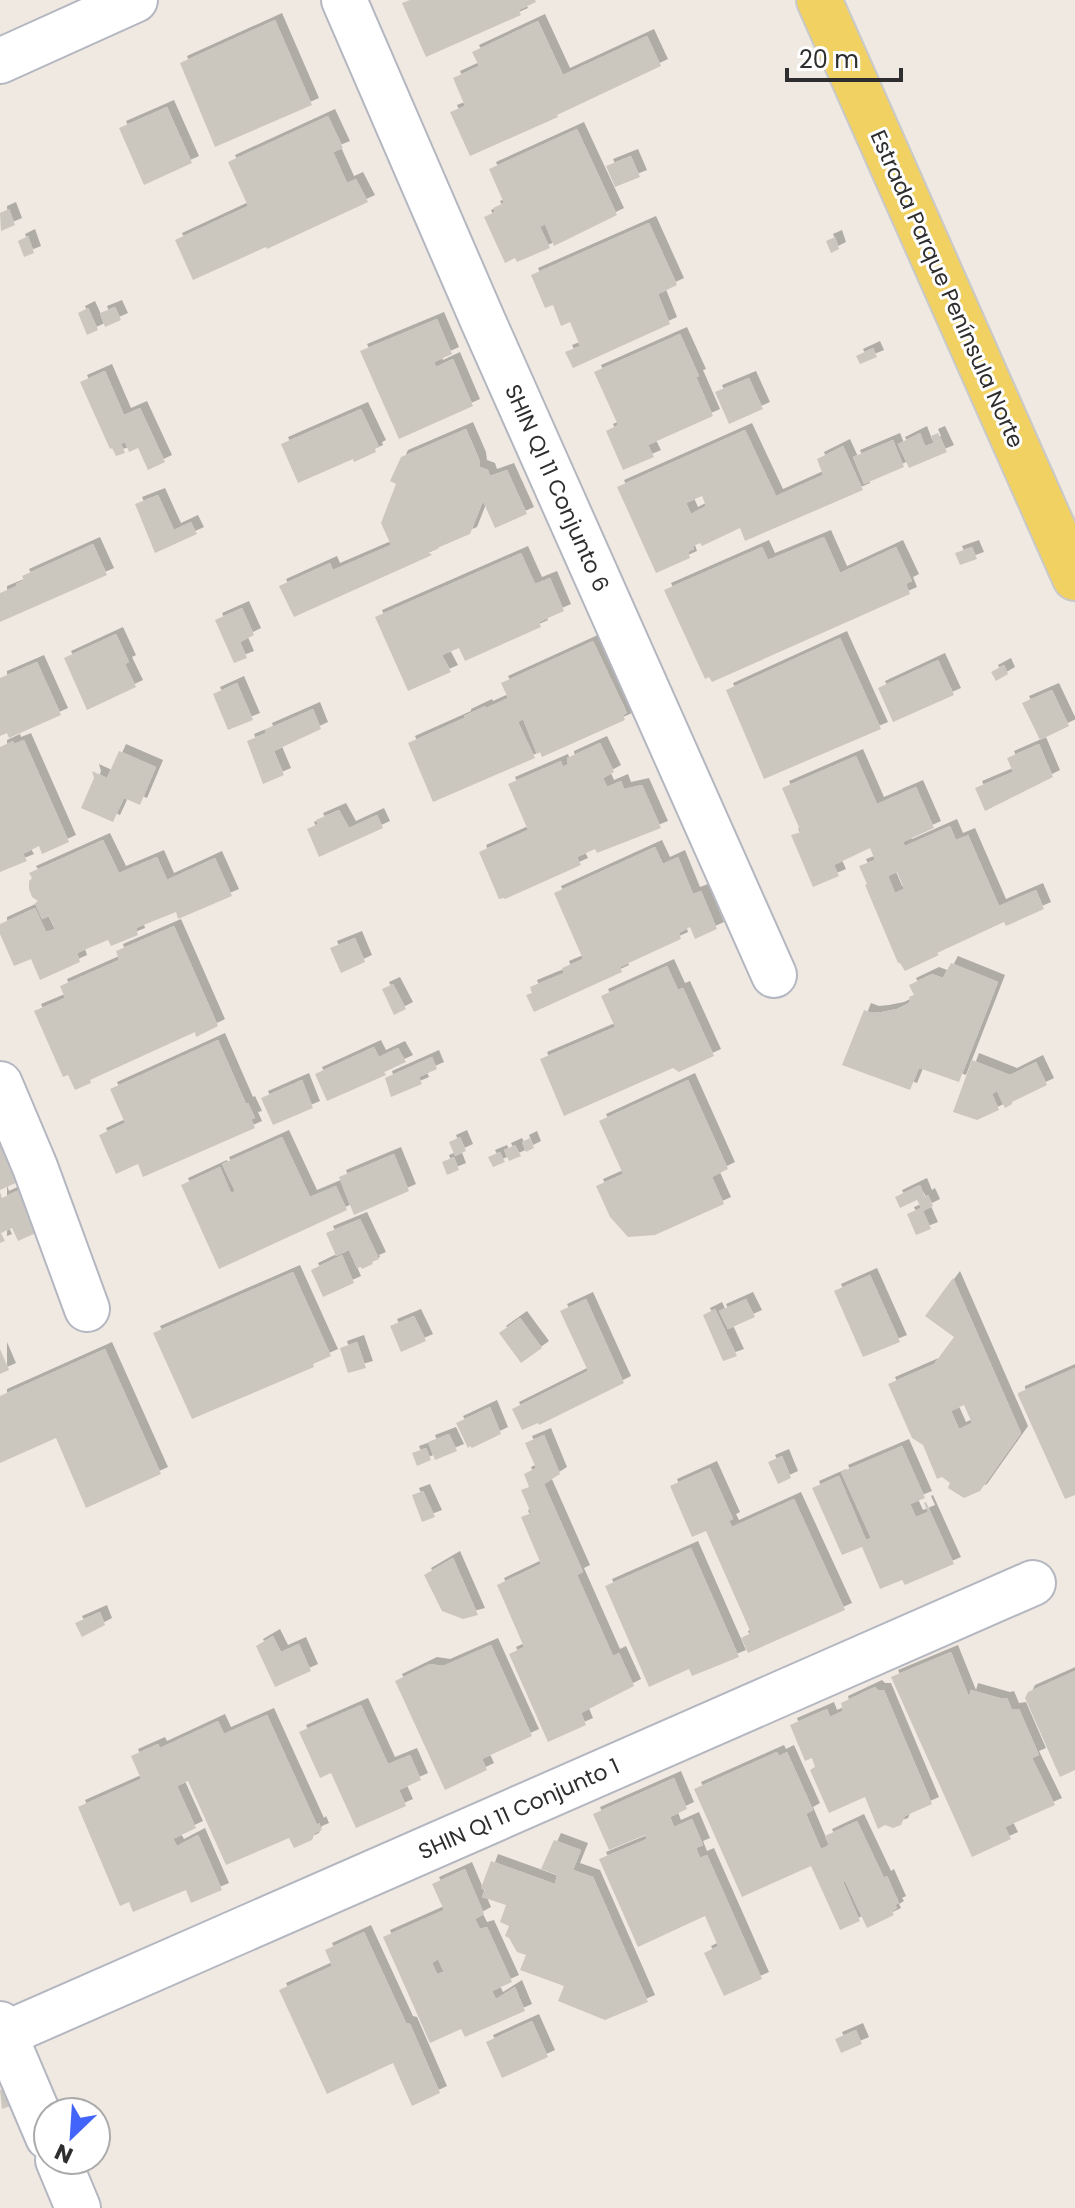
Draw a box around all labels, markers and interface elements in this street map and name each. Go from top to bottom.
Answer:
scale bar [787,32,901,82]
text: 20 m [799,43,859,76]
street label: Estrada Parque Península Norte [863,125,1031,453]
street label: SHIN QI 11 Conjunto 6 [497,379,617,597]
street label: SHIN QI 11 Conjunto 1 [413,1751,625,1867]
north arrow [32,2096,112,2176]
text: N [50,2136,78,2171]

